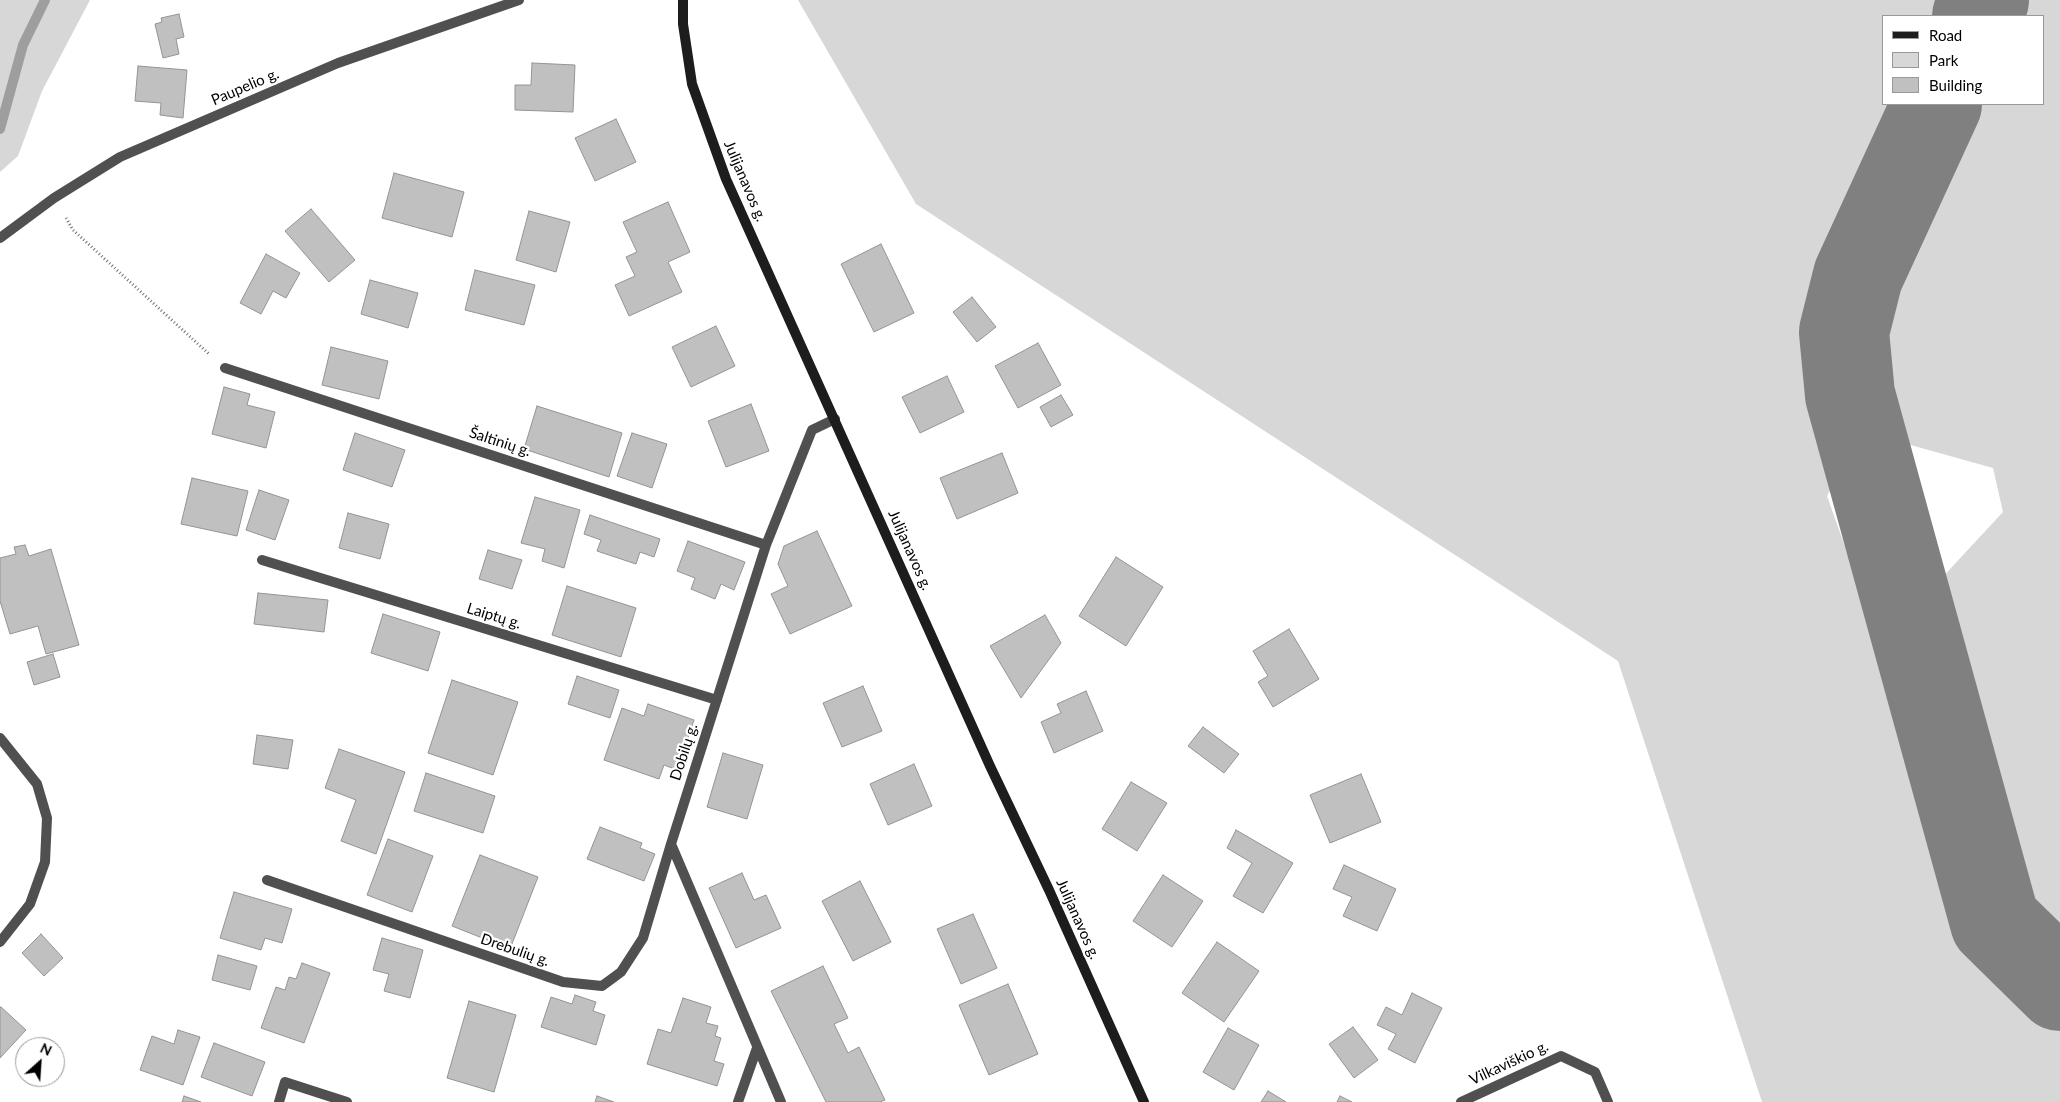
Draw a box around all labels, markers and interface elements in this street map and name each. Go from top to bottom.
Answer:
legend [1882,15,2045,105]
text: Road [1929,26,1962,44]
text: Park [1929,51,1958,69]
street label: Paupelio g. [208,65,282,109]
text: Building [1929,76,1982,94]
street label: Julijanavos g. [720,138,770,224]
street label: Šaltinių g. [467,424,533,460]
street label: Julijanavos g. [884,507,936,593]
street label: Laiptų g. [465,599,523,633]
street label: Dobilų g. [666,721,702,783]
street label: Julijanavos g. [1052,876,1104,962]
street label: Drebulių g. [478,930,552,970]
north arrow [15,1037,65,1087]
street label: Vilkaviškio g. [1467,1037,1551,1089]
text: N [38,1039,55,1059]

